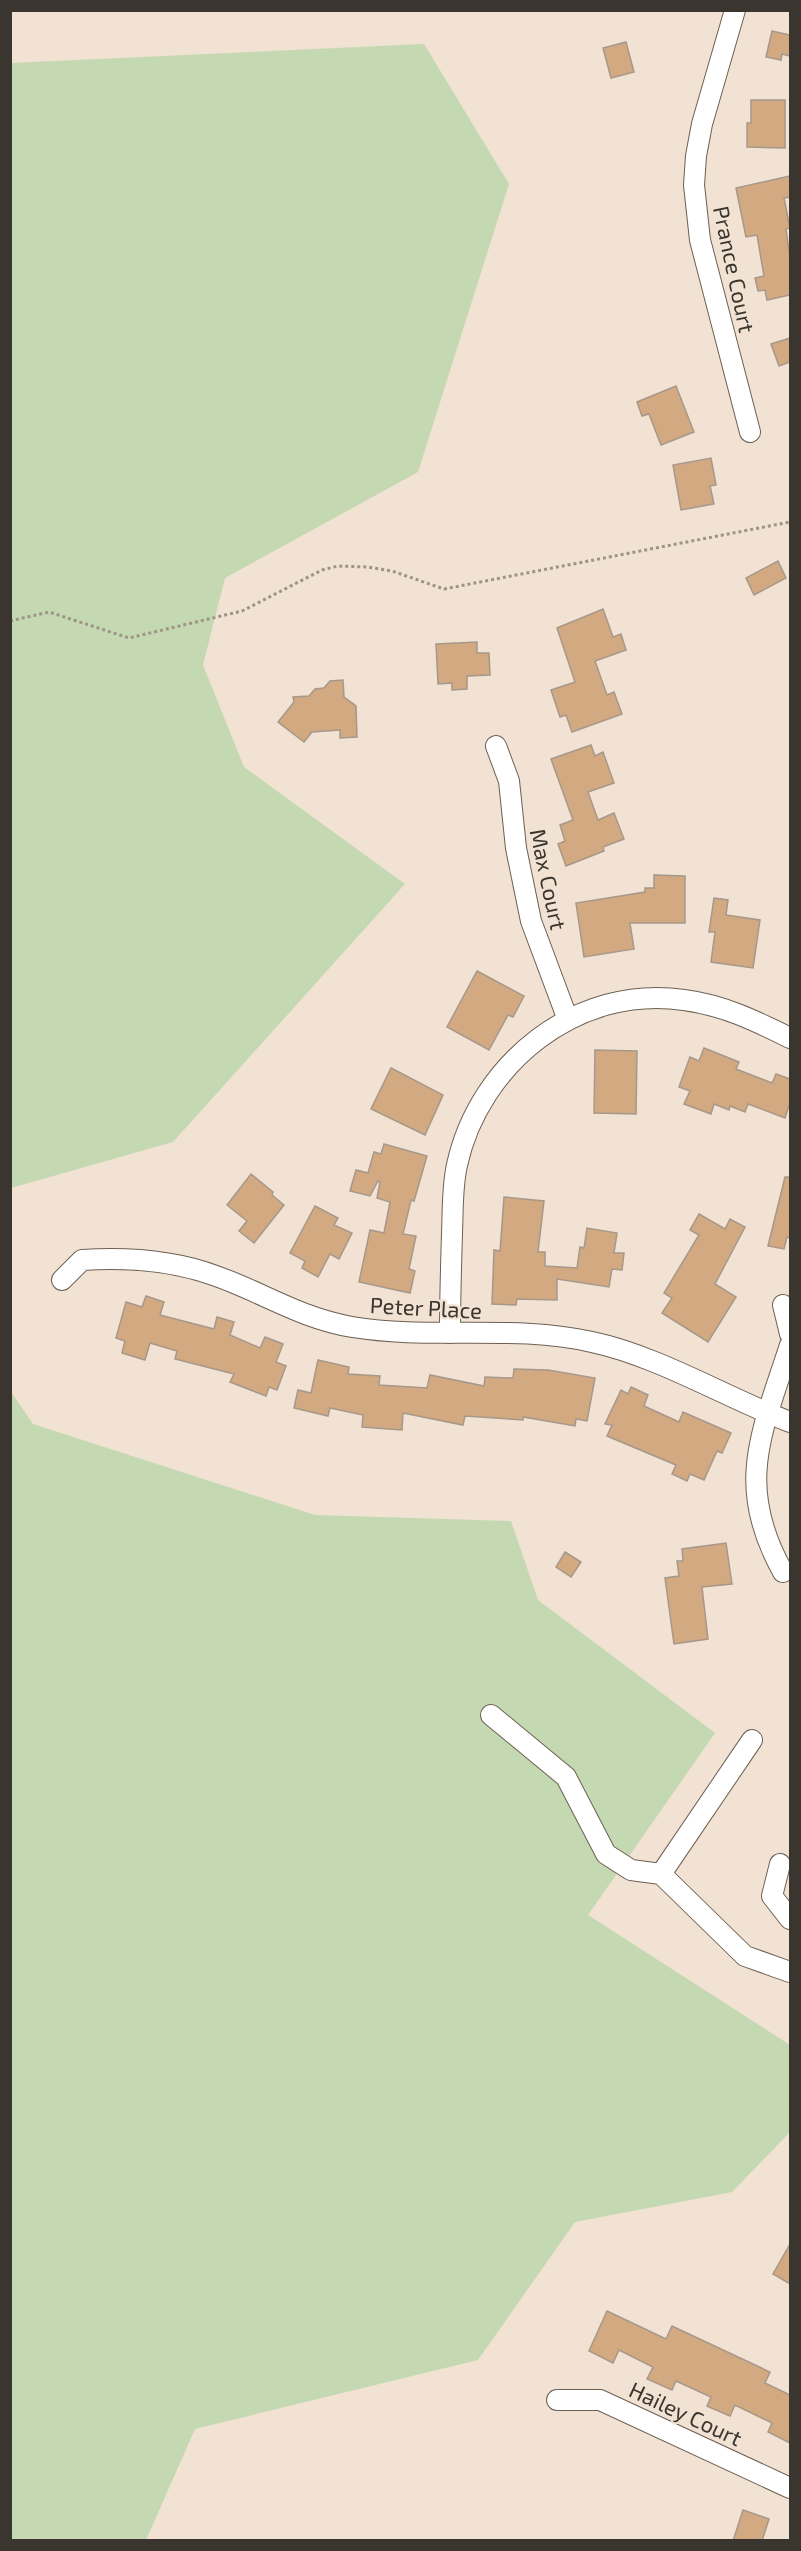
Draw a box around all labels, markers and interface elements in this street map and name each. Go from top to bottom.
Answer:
street label: Prance Court [709,203,761,335]
street label: Max Court [526,826,572,932]
street label: Peter Place [369,1291,483,1323]
street label: Hailey Court [626,2376,746,2450]

